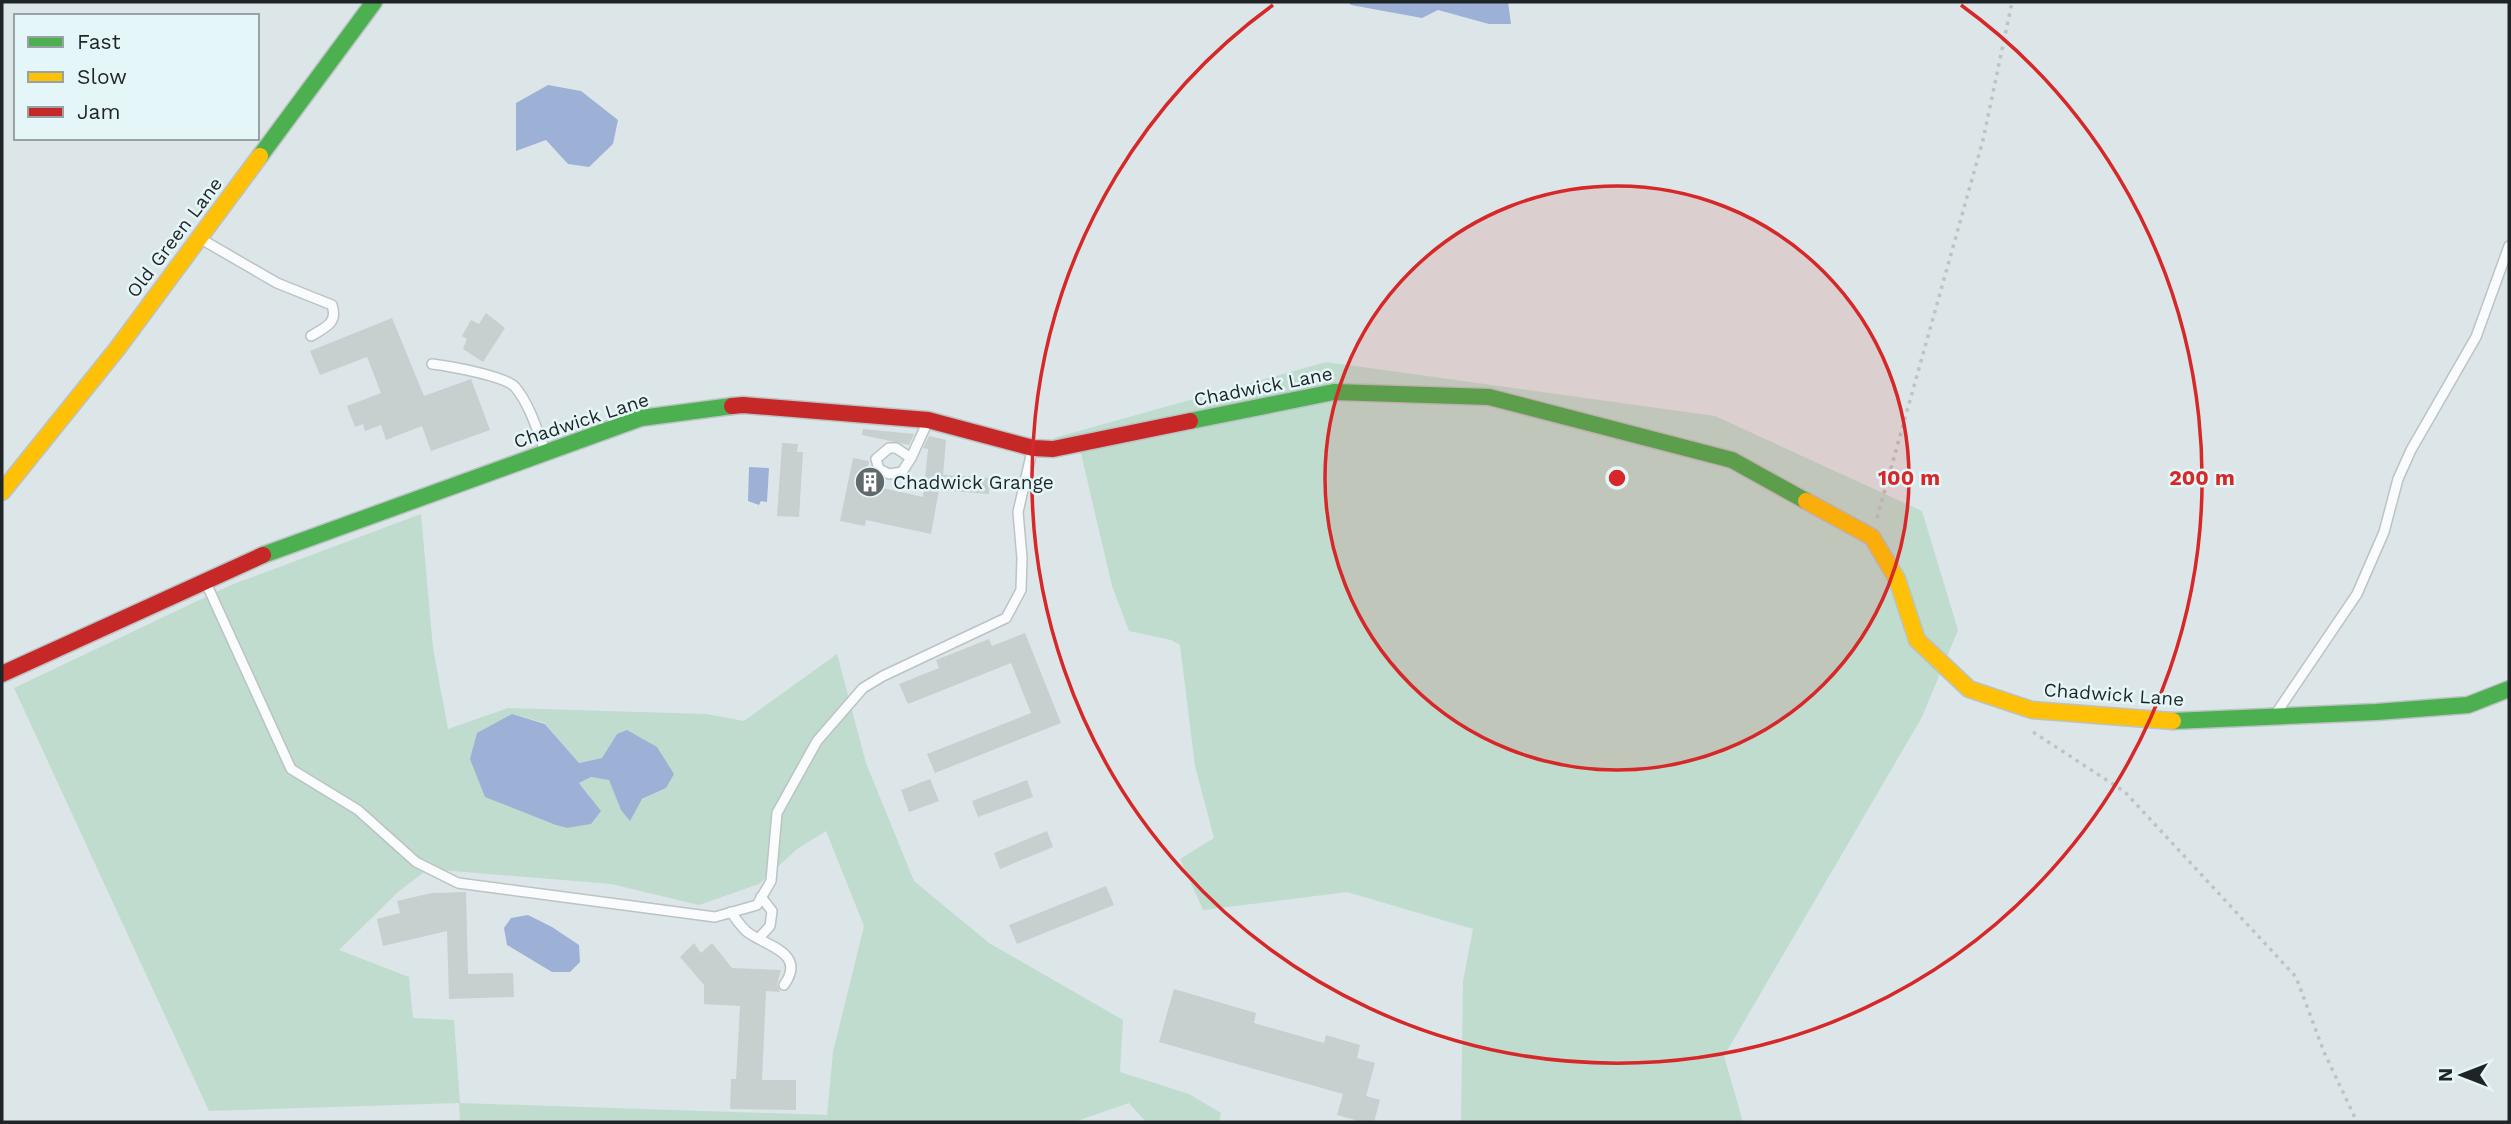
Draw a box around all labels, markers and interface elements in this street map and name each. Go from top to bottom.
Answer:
legend [14,14,259,140]
text: Fast [77,29,121,54]
text: Slow [77,64,127,89]
text: Jam [77,99,120,124]
street label: Old Green Lane [122,173,227,302]
street label: Chadwick Lane [1192,362,1334,411]
street label: Chadwick Lane [511,388,652,453]
building icon: Chadwick Grange [853,465,887,499]
text: 100 m [1878,465,1940,490]
text: 200 m [2169,465,2235,490]
centre of rings [1605,466,1629,490]
place label: Chadwick Grange [893,471,1054,494]
street label: Chadwick Lane [2043,678,2185,711]
north arrow [2427,1040,2497,1110]
text: N [2434,1068,2457,1082]

